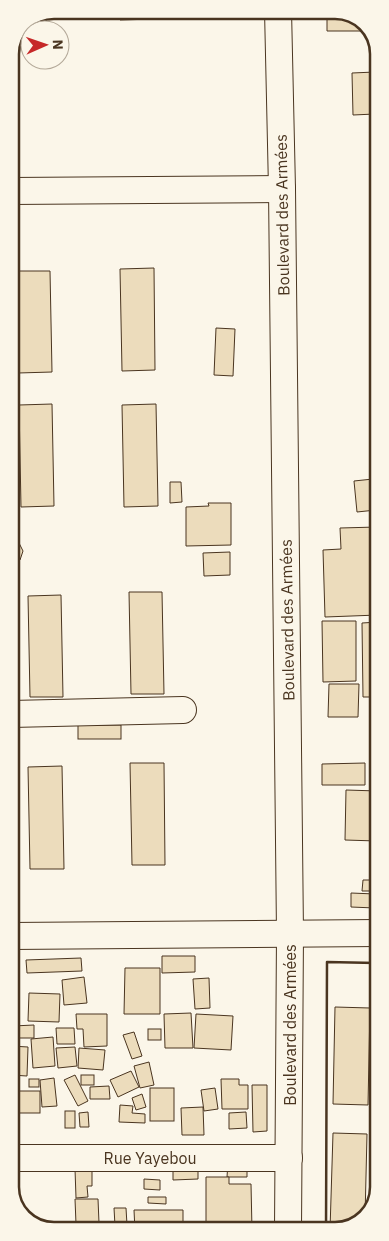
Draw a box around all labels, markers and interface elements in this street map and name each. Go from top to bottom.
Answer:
north arrow [20,20,70,70]
text: N [49,39,67,50]
street label: Boulevard des Armées [271,134,293,296]
street label: Boulevard des Armées [276,539,298,701]
street label: Boulevard des Armées [280,944,300,1106]
street label: Rue Yayebou [103,1148,197,1168]

